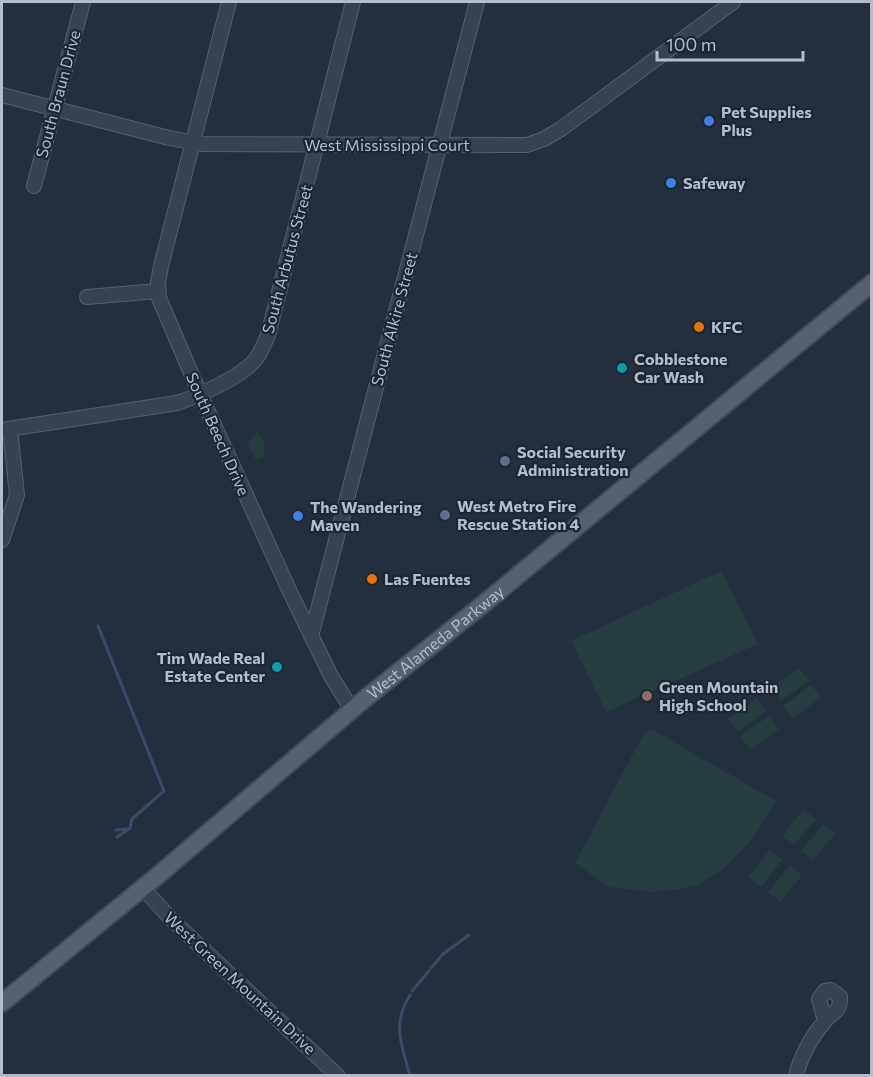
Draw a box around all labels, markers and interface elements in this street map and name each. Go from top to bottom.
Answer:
scale bar [657,24,802,62]
street label: South Braun Drive [31,28,84,160]
text: 100 m [666,33,716,55]
place label: Pet Supplies Plus [721,102,812,139]
marker: Pet Supplies Plus [702,114,716,128]
street label: West Mississippi Court [304,135,470,154]
place label: Safeway [683,173,746,192]
marker: Safeway [664,176,678,190]
street label: South Arbutus Street [257,182,316,336]
street label: South Alkire Street [367,250,421,388]
place label: KFC [711,317,742,336]
marker: KFC [692,320,706,334]
place label: Cobblestone Car Wash [634,349,728,386]
marker: Cobblestone Car Wash [615,361,629,375]
street label: South Beech Drive [183,369,254,498]
place label: Social Security Administration [517,442,629,479]
marker: Social Security Administration [498,454,512,468]
place label: West Metro Fire Rescue Station 4 [457,496,579,533]
place label: The Wandering Maven [310,497,422,534]
marker: West Metro Fire Rescue Station 4 [438,508,452,522]
marker: The Wandering Maven [291,509,305,523]
place label: Las Fuentes [384,569,471,588]
marker: Las Fuentes [365,572,379,586]
street label: West Alameda Parkway [363,581,507,702]
place label: Tim Wade Real Estate Center [156,648,265,685]
marker: Tim Wade Real Estate Center [270,660,284,674]
place label: Green Mountain High School [659,677,778,714]
marker: Green Mountain High School [640,689,654,703]
street label: West Green Mountain Drive [161,907,320,1058]

